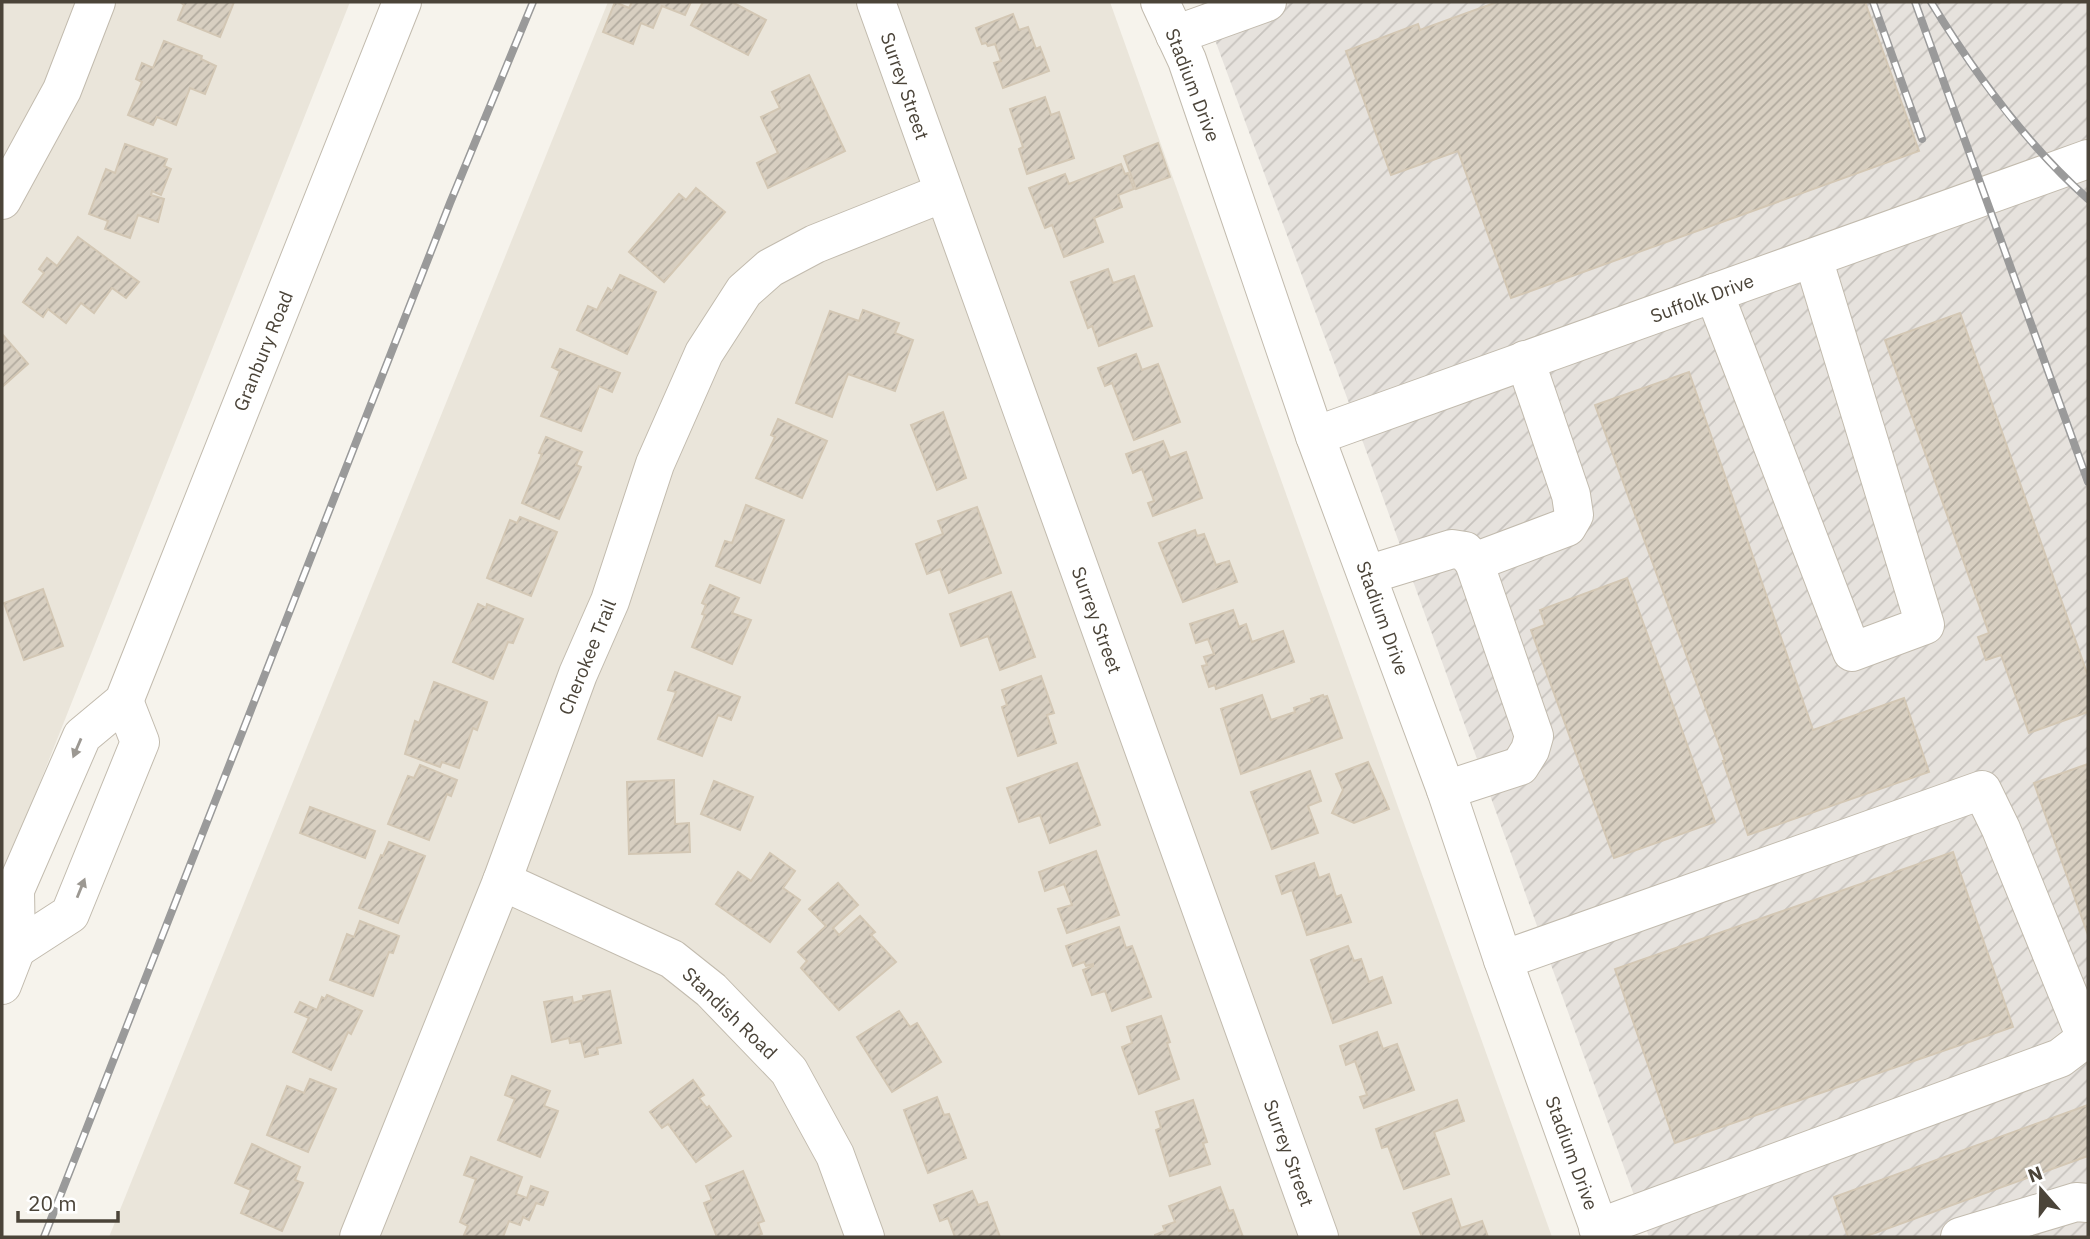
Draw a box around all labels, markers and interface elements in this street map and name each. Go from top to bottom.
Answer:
street label: Stadium Drive [1160,25,1226,145]
street label: Surrey Street [875,29,935,143]
street label: Suffolk Drive [1647,268,1757,328]
street label: Granbury Road [228,287,298,415]
street label: Stadium Drive [1351,558,1415,678]
street label: Surrey Street [1067,563,1127,677]
street label: Cherokee Trail [553,596,621,718]
one-way arrow [71,738,83,758]
one-way arrow [75,877,86,898]
street label: Standish Road [678,962,782,1064]
street label: Stadium Drive [1540,1093,1604,1213]
street label: Surrey Street [1259,1096,1319,1210]
north arrow [2006,1155,2076,1225]
text: N [2025,1160,2046,1188]
scale bar [18,1180,117,1224]
text: 20 m [28,1189,77,1217]

